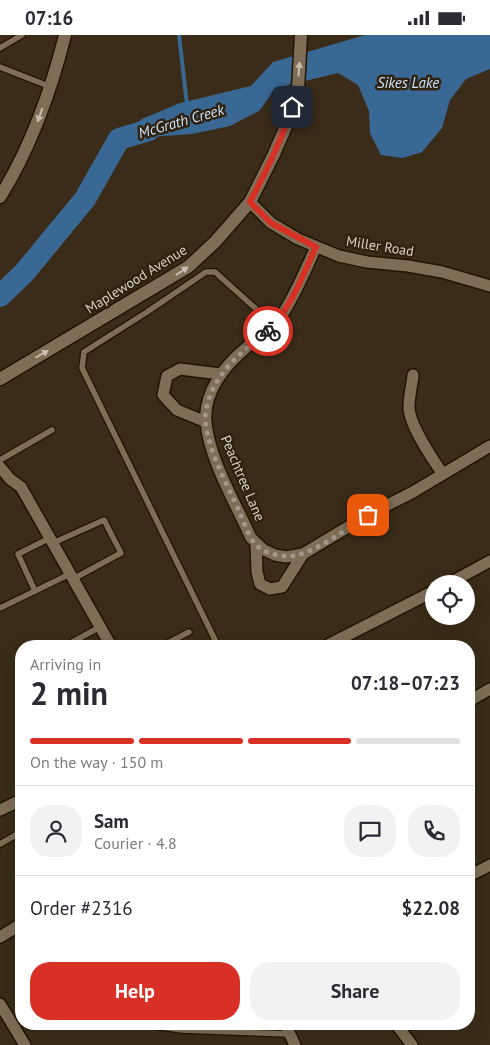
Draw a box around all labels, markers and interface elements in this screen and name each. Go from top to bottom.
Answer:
text: 07:16 [25,6,73,30]
one-way arrow [295,61,303,77]
water label: Sikes Lake [377,73,439,92]
pin [271,86,313,128]
icon: home [278,93,306,121]
water label: McGrath Creek [136,99,227,142]
one-way arrow [36,108,44,123]
street label: Miller Road [345,232,415,260]
street label: Maplewood Avenue [82,241,190,317]
one-way arrow [175,266,188,276]
courier [243,306,293,356]
icon: bike [254,317,282,345]
one-way arrow [35,350,50,358]
street label: Peachtree Lane [217,432,269,524]
pin [347,494,389,536]
icon: bag [354,501,382,529]
map controls [425,575,475,625]
button: locate [425,575,475,625]
text: Arriving in [30,654,101,674]
text: 07:18–07:23 [351,671,460,695]
text: 2 min [30,672,108,714]
text: On the way · 150 m [30,752,163,772]
button: person [30,805,82,857]
button: chat [344,805,396,857]
button: phone [408,805,460,857]
text: Sam [94,809,129,833]
text: Courier · 4.8 [94,833,177,853]
text: Order #2316 [30,896,133,920]
text: $22.08 [401,896,460,920]
button: Help [30,962,240,1020]
button: Share [250,962,460,1020]

